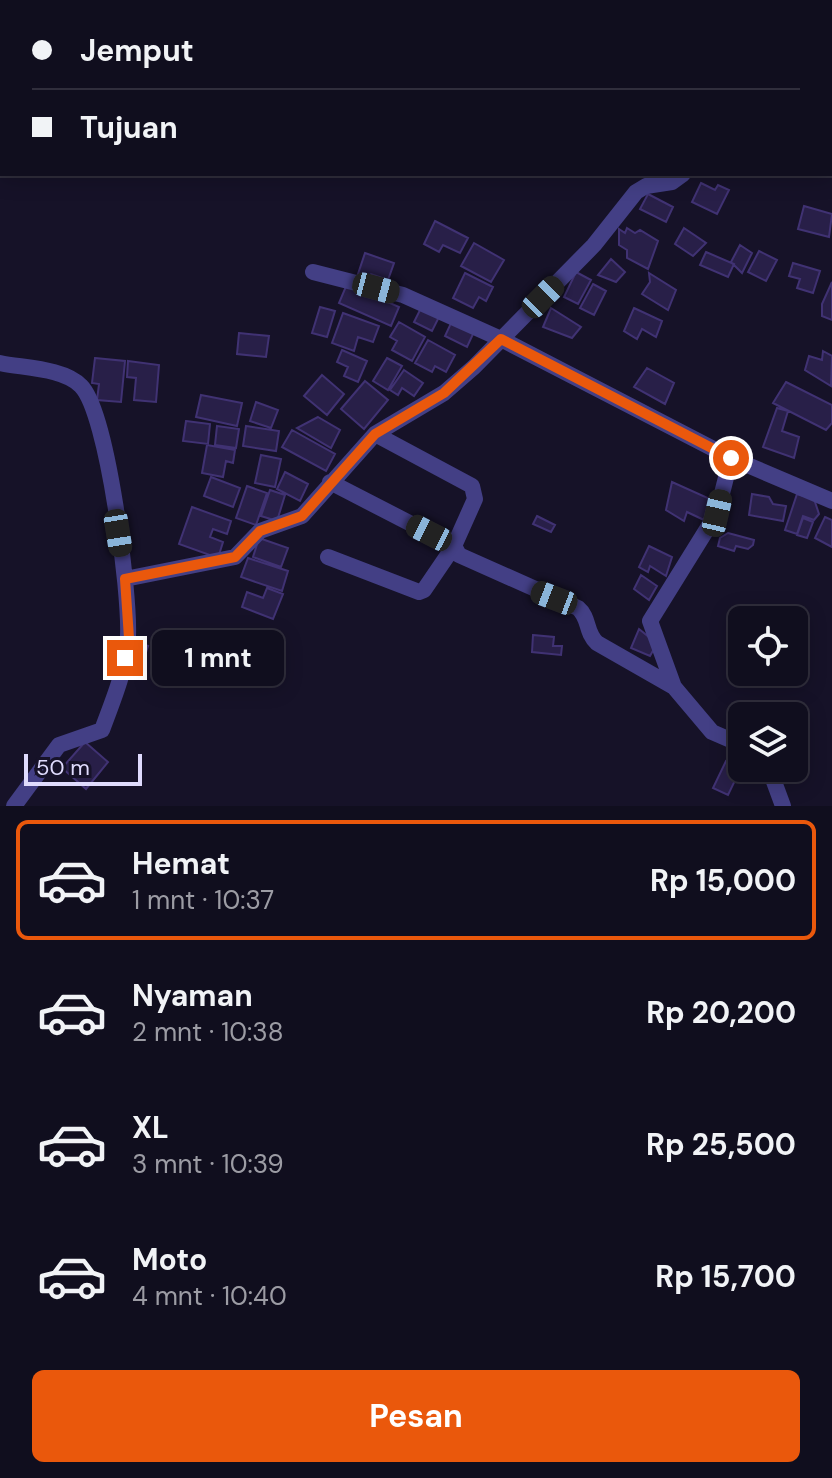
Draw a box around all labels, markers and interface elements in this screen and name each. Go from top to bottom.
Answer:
text: Jemput [80,31,194,70]
text: Tujuan [80,108,178,147]
car [350,270,402,306]
car [518,272,568,322]
route start [713,440,749,476]
car [700,487,734,539]
car [102,507,134,559]
car [402,511,456,555]
car [527,578,581,618]
map controls [728,606,808,782]
button: locate [728,606,808,686]
callout: 1 mnt [153,630,285,686]
route end [107,640,143,676]
text: 1 mnt [184,641,252,675]
button: layers [728,702,808,782]
scale bar [24,750,142,786]
text: 50 m [36,753,90,782]
icon: car [36,844,108,916]
text: Hemat [132,844,230,883]
text: Rp 15,000 [650,861,796,900]
text: 1 mnt · 10:37 [132,883,274,917]
icon: car [36,976,108,1048]
text: Nyaman [132,976,253,1015]
text: Rp 20,200 [646,993,796,1032]
text: 2 mnt · 10:38 [132,1015,283,1049]
icon: car [36,1108,108,1180]
text: XL [132,1108,169,1147]
text: Rp 25,500 [646,1125,796,1164]
text: 3 mnt · 10:39 [132,1147,284,1181]
icon: car [36,1240,108,1312]
text: Moto [132,1240,207,1279]
text: Rp 15,700 [655,1257,796,1296]
text: 4 mnt · 10:40 [132,1279,287,1313]
button: Pesan [32,1370,800,1462]

